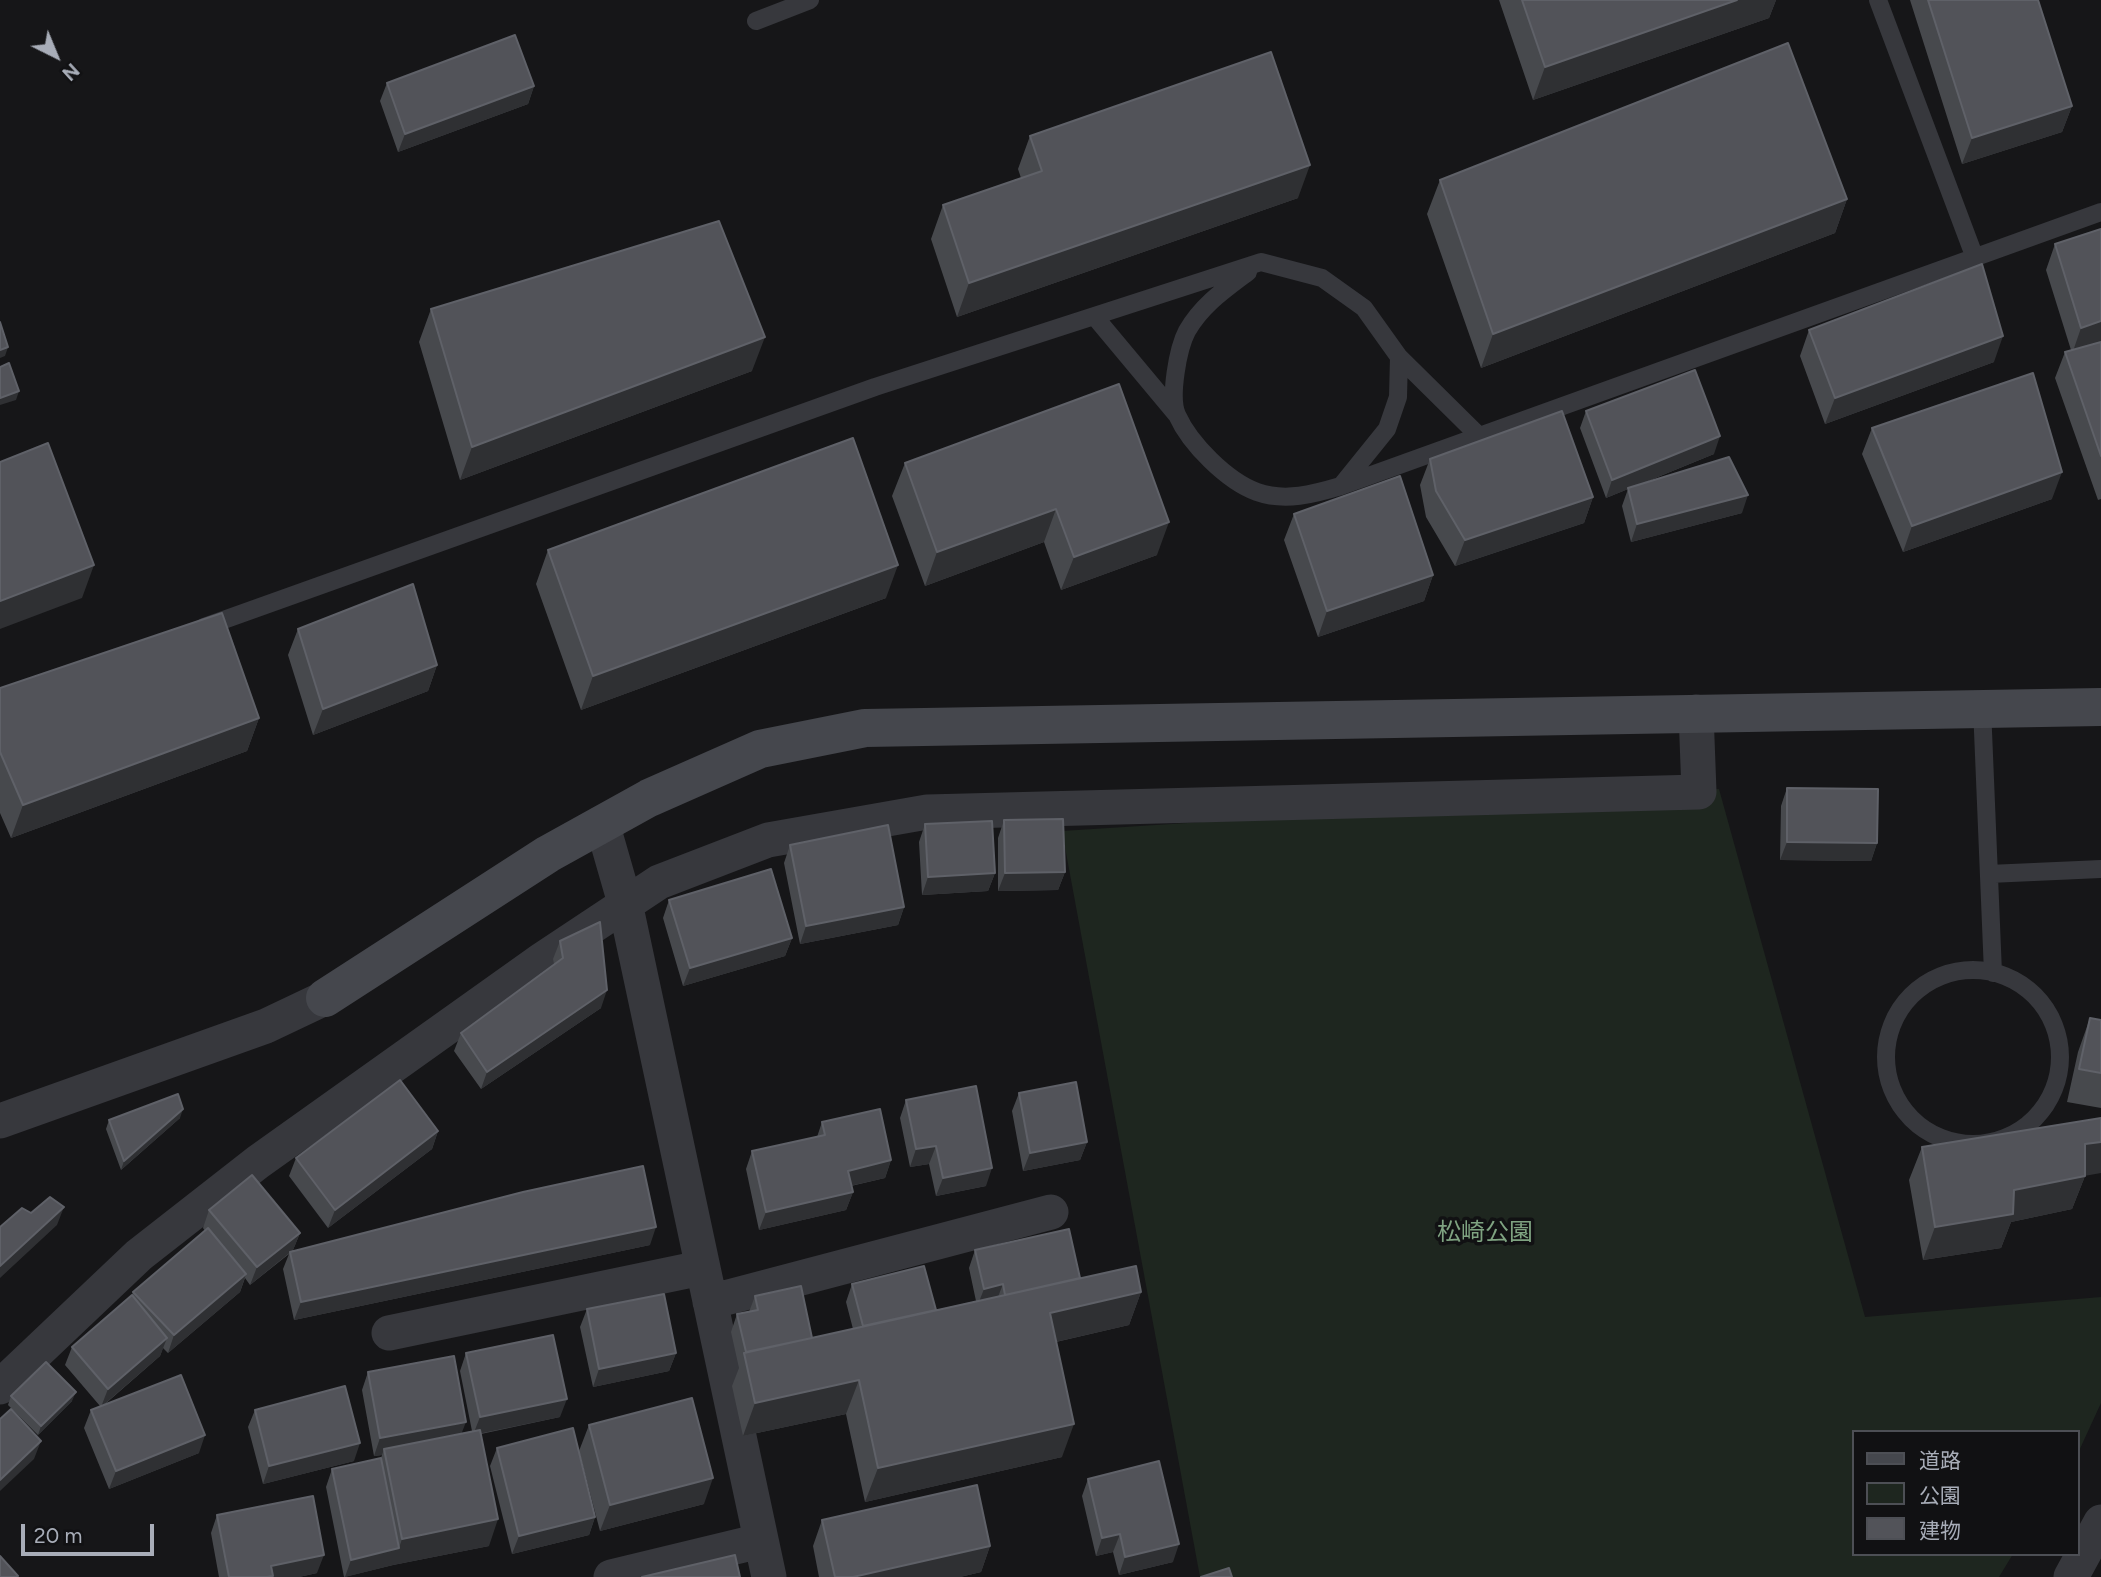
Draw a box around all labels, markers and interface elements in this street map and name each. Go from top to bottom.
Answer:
north arrow [21,21,91,91]
text: N [57,58,84,85]
park label: 松崎公園 [1437,1219,1533,1247]
legend [1853,1430,2080,1556]
text: 道路 [1919,1448,1961,1473]
text: 公園 [1919,1483,1961,1508]
scale bar [24,1510,158,1554]
text: 建物 [1919,1518,1961,1543]
text: 20 m [34,1523,82,1548]

